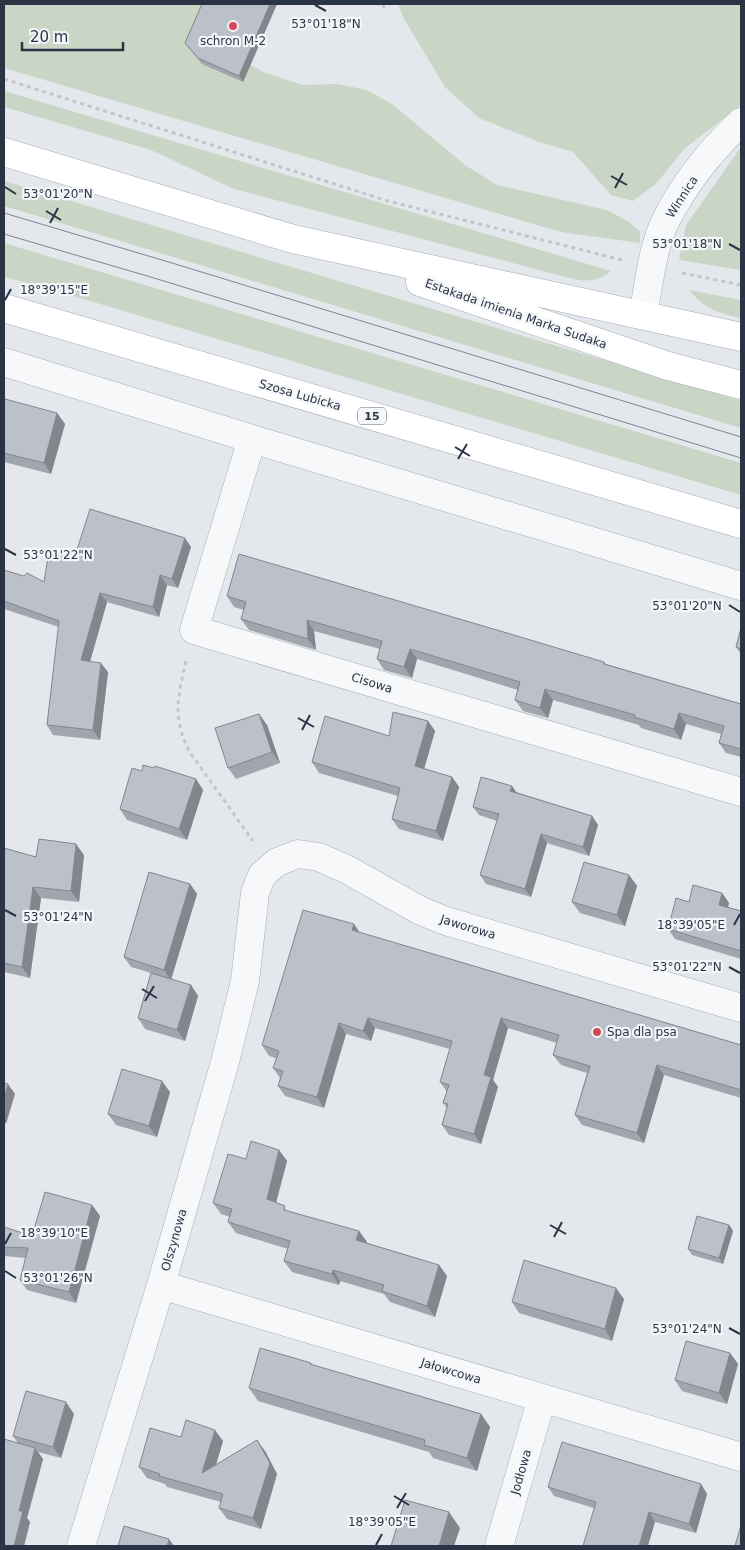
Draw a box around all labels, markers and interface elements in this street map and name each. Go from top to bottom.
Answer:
text: 53°01'18"N [291,17,361,31]
scale bar [22,20,124,52]
marker: schron M-2 [227,20,239,32]
text: 20 m [30,28,68,46]
place label: schron M-2 [200,34,266,48]
street label: Winnica [663,173,701,221]
text: 53°01'20"N [23,187,93,201]
text: 53°01'18"N [652,237,722,251]
street label: Estakada imienia Marka Sudaka [423,276,609,352]
text: 18°39'15"E [20,283,88,297]
street label: Szosa Lubicka [258,377,342,413]
road number: 15 [358,408,386,424]
text: 53°01'22"N [23,548,93,562]
text: 53°01'20"N [652,599,722,613]
street label: Cisowa [350,670,394,696]
text: 53°01'24"N [23,910,93,924]
street label: Jaworowa [438,912,497,942]
text: 18°39'05"E [657,918,725,932]
text: 53°01'22"N [652,960,722,974]
place label: Spa dla psa [607,1025,677,1039]
marker: Spa dla psa [591,1026,603,1038]
street label: Olszynowa [158,1207,190,1273]
text: 18°39'10"E [20,1226,88,1240]
text: 53°01'26"N [23,1271,93,1285]
text: 53°01'24"N [652,1322,722,1336]
street label: Jałowcowa [418,1355,483,1387]
street label: Jodłowa [508,1448,534,1497]
text: 18°39'05"E [348,1515,416,1529]

